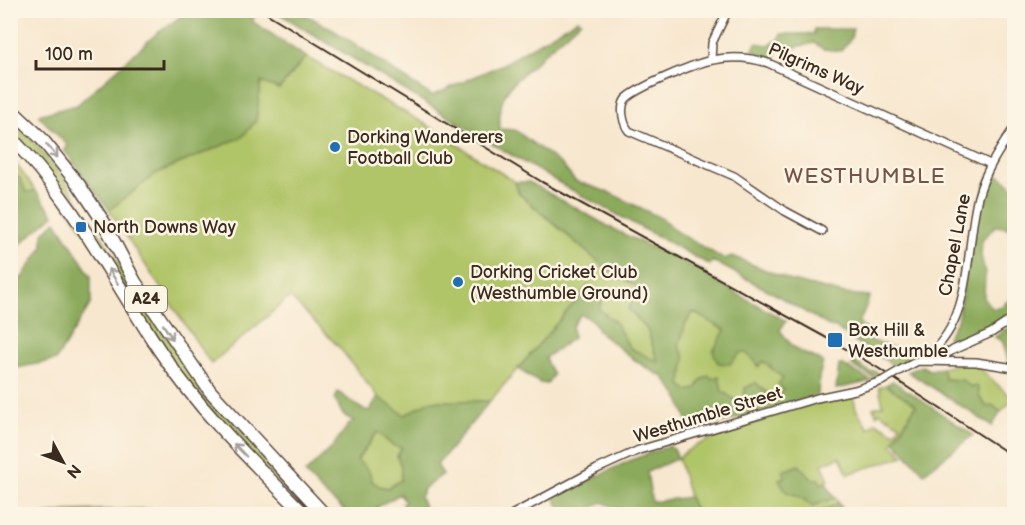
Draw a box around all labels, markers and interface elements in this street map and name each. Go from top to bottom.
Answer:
scale bar [36,33,164,71]
street label: Pilgrims Way [765,39,868,100]
text: 100 m [45,44,93,65]
place label: Dorking Wanderers Football Club [347,127,503,169]
marker: Dorking Wanderers Football Club [328,140,342,154]
one-way arrow [45,143,58,159]
district label: WESTHUMBLE [784,164,946,189]
street label: Chapel Lane [935,192,975,298]
place label: North Downs Way [93,217,237,238]
marker: North Downs Way [74,220,88,234]
place label: Dorking Cricket Club (Westhumble Ground) [470,262,648,304]
one-way arrow [107,268,119,285]
marker: Dorking Cricket Club (Westhumble Ground) [451,275,465,289]
road number: A24 [125,286,167,312]
place label: Box Hill & Westhumble [848,320,948,362]
one-way arrow [162,323,174,339]
marker: Box Hill & Westhumble [826,331,844,349]
street label: Westhumble Street [631,382,785,448]
north arrow [33,432,93,492]
one-way arrow [232,443,247,458]
text: N [62,460,84,482]

